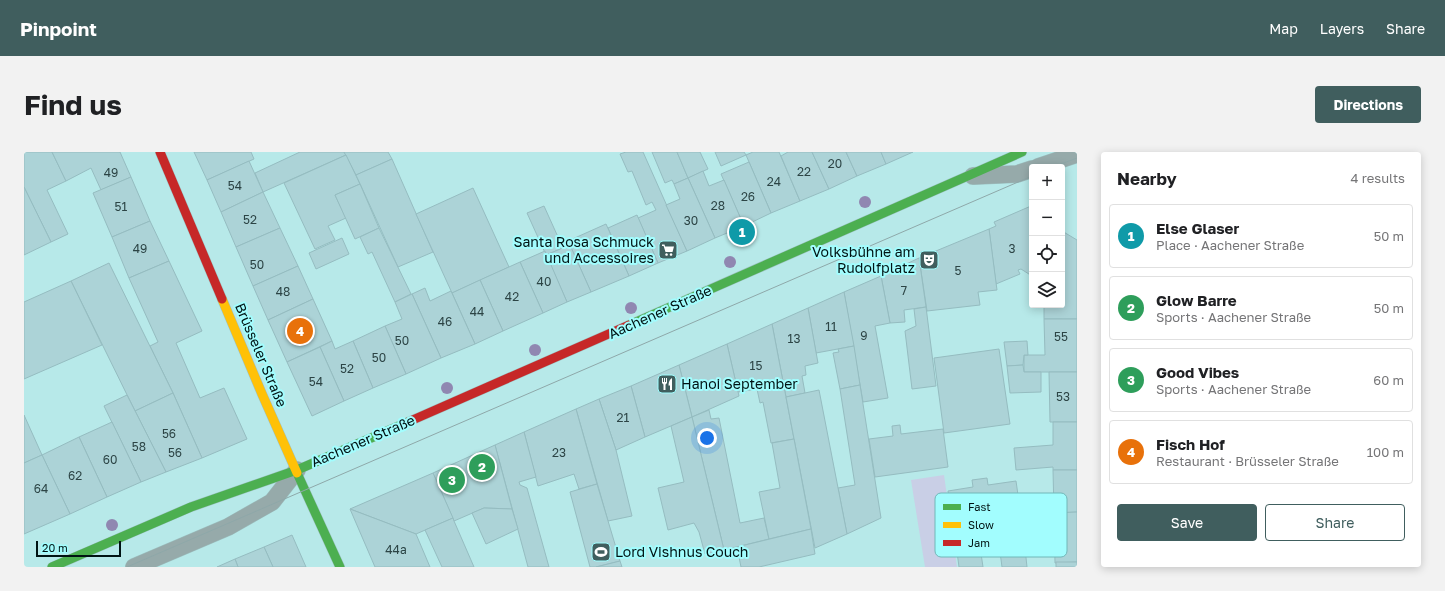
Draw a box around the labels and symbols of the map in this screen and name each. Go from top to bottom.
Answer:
house number: 20 [828,156,842,171]
house number: 22 [797,164,811,179]
house number: 49 [104,165,118,180]
house number: 24 [767,174,781,189]
house number: 54 [228,178,242,193]
house number: 26 [741,189,755,204]
house number: 28 [711,198,725,213]
house number: 51 [115,199,128,214]
house number: 52 [243,212,257,227]
house number: 30 [684,213,698,228]
pin: 1 [729,217,755,247]
place label: Santa Rosa Schmuck und Accessoires [513,233,654,266]
supermarket icon: Santa Rosa Schmuck und Accessoires [657,239,679,261]
house number: 49 [133,241,147,256]
house number: 3 [1008,241,1016,256]
place label: Volksbühne am Rudolfplatz [812,243,915,276]
theatre icon: Volksbühne am Rudolfplatz [918,249,940,271]
house number: 50 [250,257,264,272]
house number: 5 [955,263,962,278]
house number: 40 [537,274,551,289]
street label: Aachener Straße [606,281,714,342]
house number: 7 [901,283,907,298]
house number: 48 [276,284,290,299]
house number: 42 [505,289,519,304]
street label: Brüsseler Straße [232,300,291,409]
house number: 44 [470,304,484,319]
house number: 46 [438,314,452,329]
pin: 4 [287,316,313,346]
house number: 11 [825,319,837,334]
house number: 9 [860,328,868,343]
house number: 55 [1054,329,1068,344]
house number: 13 [788,331,800,346]
house number: 50 [395,333,409,348]
house number: 50 [372,350,386,365]
house number: 15 [750,358,762,373]
house number: 52 [340,361,354,376]
restaurant icon: Hanoi September [656,373,678,395]
house number: 54 [309,374,323,389]
place label: Hanoi September [681,375,798,392]
house number: 53 [1056,389,1070,404]
house number: 21 [617,410,630,425]
street label: Aachener Straße [308,411,417,470]
house number: 56 [162,426,176,441]
your location [697,428,717,448]
house number: 58 [132,439,146,454]
house number: 56 [168,445,182,460]
house number: 23 [552,445,566,460]
house number: 60 [103,452,117,467]
pin: 2 [469,452,495,482]
pin: 3 [439,465,465,495]
house number: 62 [68,468,82,483]
house number: 64 [34,481,48,496]
legend [935,493,1067,557]
text: Fast [968,500,991,513]
text: Slow [968,518,994,531]
text: Jam [968,536,990,549]
scale bar [36,539,121,558]
sports icon: Lord Vishnus Couch [590,541,612,563]
house number: 44a [385,542,407,557]
place label: Lord Vishnus Couch [615,543,748,560]

